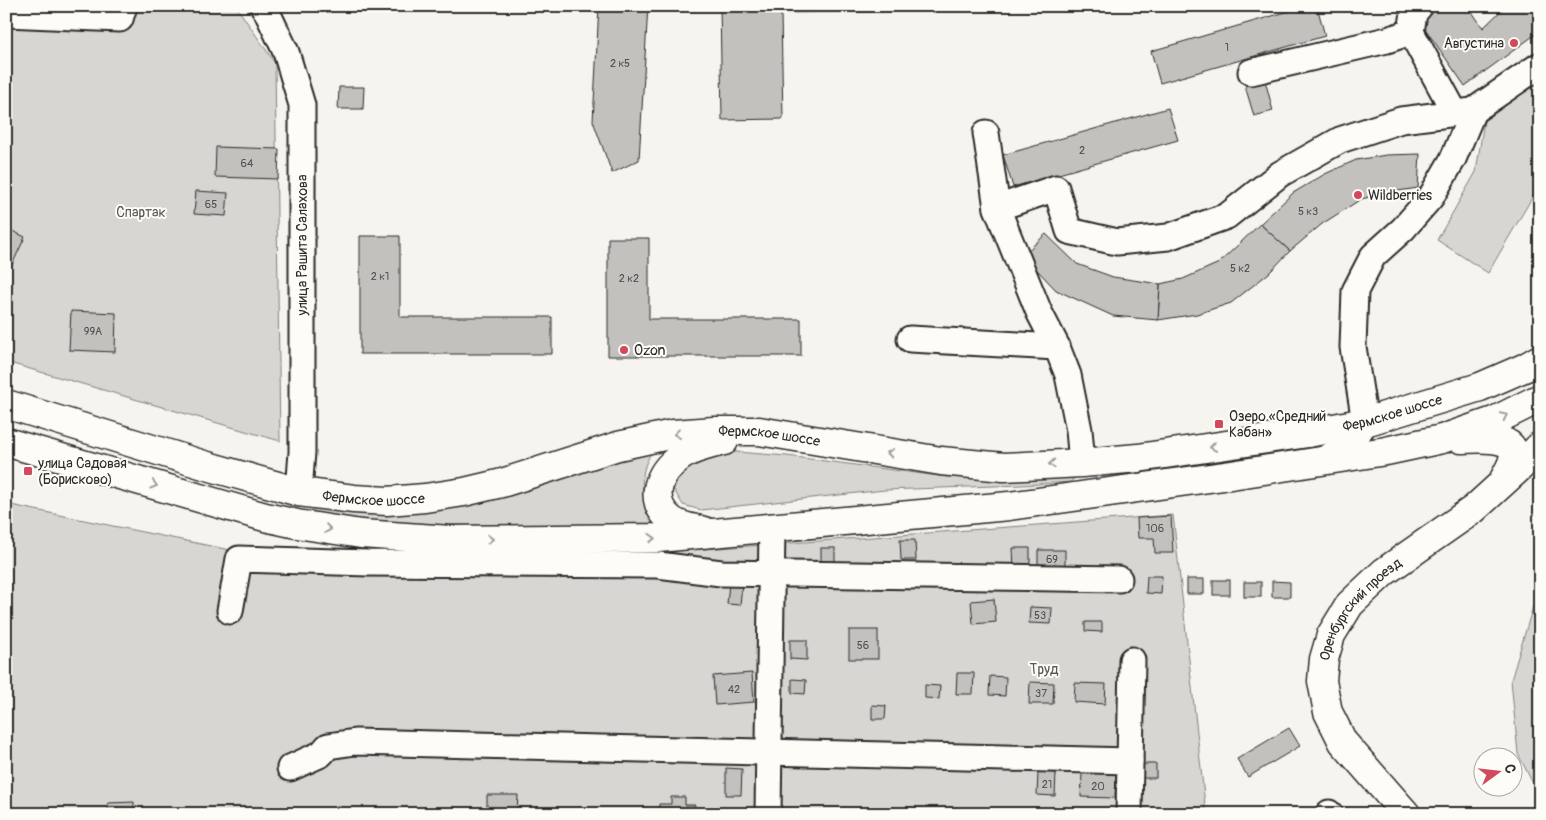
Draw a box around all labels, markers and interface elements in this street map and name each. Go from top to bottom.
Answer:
place label: Августина [1444,35,1504,52]
marker: Августина [1508,37,1520,49]
house number: 1 [1225,41,1229,54]
house number: 2 к5 [610,57,630,70]
house number: 2 [1079,144,1085,157]
house number: 64 [241,157,254,170]
street label: улица Рашита Салахова [294,174,311,317]
place label: Wildberries [1368,187,1433,204]
marker: Wildberries [1352,189,1364,201]
house number: 65 [205,198,217,211]
park label: Спартак [116,204,166,221]
house number: 5 к3 [1298,205,1318,218]
house number: 5 к2 [1230,262,1250,275]
house number: 2 к1 [371,270,389,283]
house number: 2 к2 [619,272,639,285]
house number: 99А [84,325,102,338]
place label: Ozon [634,342,666,359]
marker: Ozon [618,344,630,356]
street label: Фермское шоссе [1341,391,1444,435]
place label: Озеро «Средний Кабан» [1229,408,1326,441]
one-way arrow [1499,412,1508,423]
marker: Озеро «Средний Кабан» [1213,418,1225,430]
street label: Фермское шоссе [718,422,822,449]
one-way arrow [673,428,681,439]
one-way arrow [1209,441,1217,452]
one-way arrow [886,448,895,458]
place label: улица Садовая (Борисково) [37,455,127,488]
one-way arrow [1048,459,1056,470]
marker: улица Садовая (Борисково) [22,465,34,477]
one-way arrow [149,479,157,489]
street label: Фермское шоссе [321,487,425,510]
house number: 106 [1146,522,1164,535]
one-way arrow [324,523,332,534]
one-way arrow [649,532,657,543]
one-way arrow [486,534,494,545]
house number: 69 [1046,553,1058,566]
street label: Оренбургский проезд [1316,554,1405,662]
house number: 53 [1034,609,1046,622]
house number: 56 [857,639,869,652]
park label: Труд [1030,661,1059,678]
house number: 42 [728,683,740,696]
house number: 37 [1035,687,1047,700]
north arrow [1474,748,1524,798]
text: С [1501,762,1519,775]
house number: 21 [1042,778,1052,791]
house number: 20 [1091,780,1105,793]

